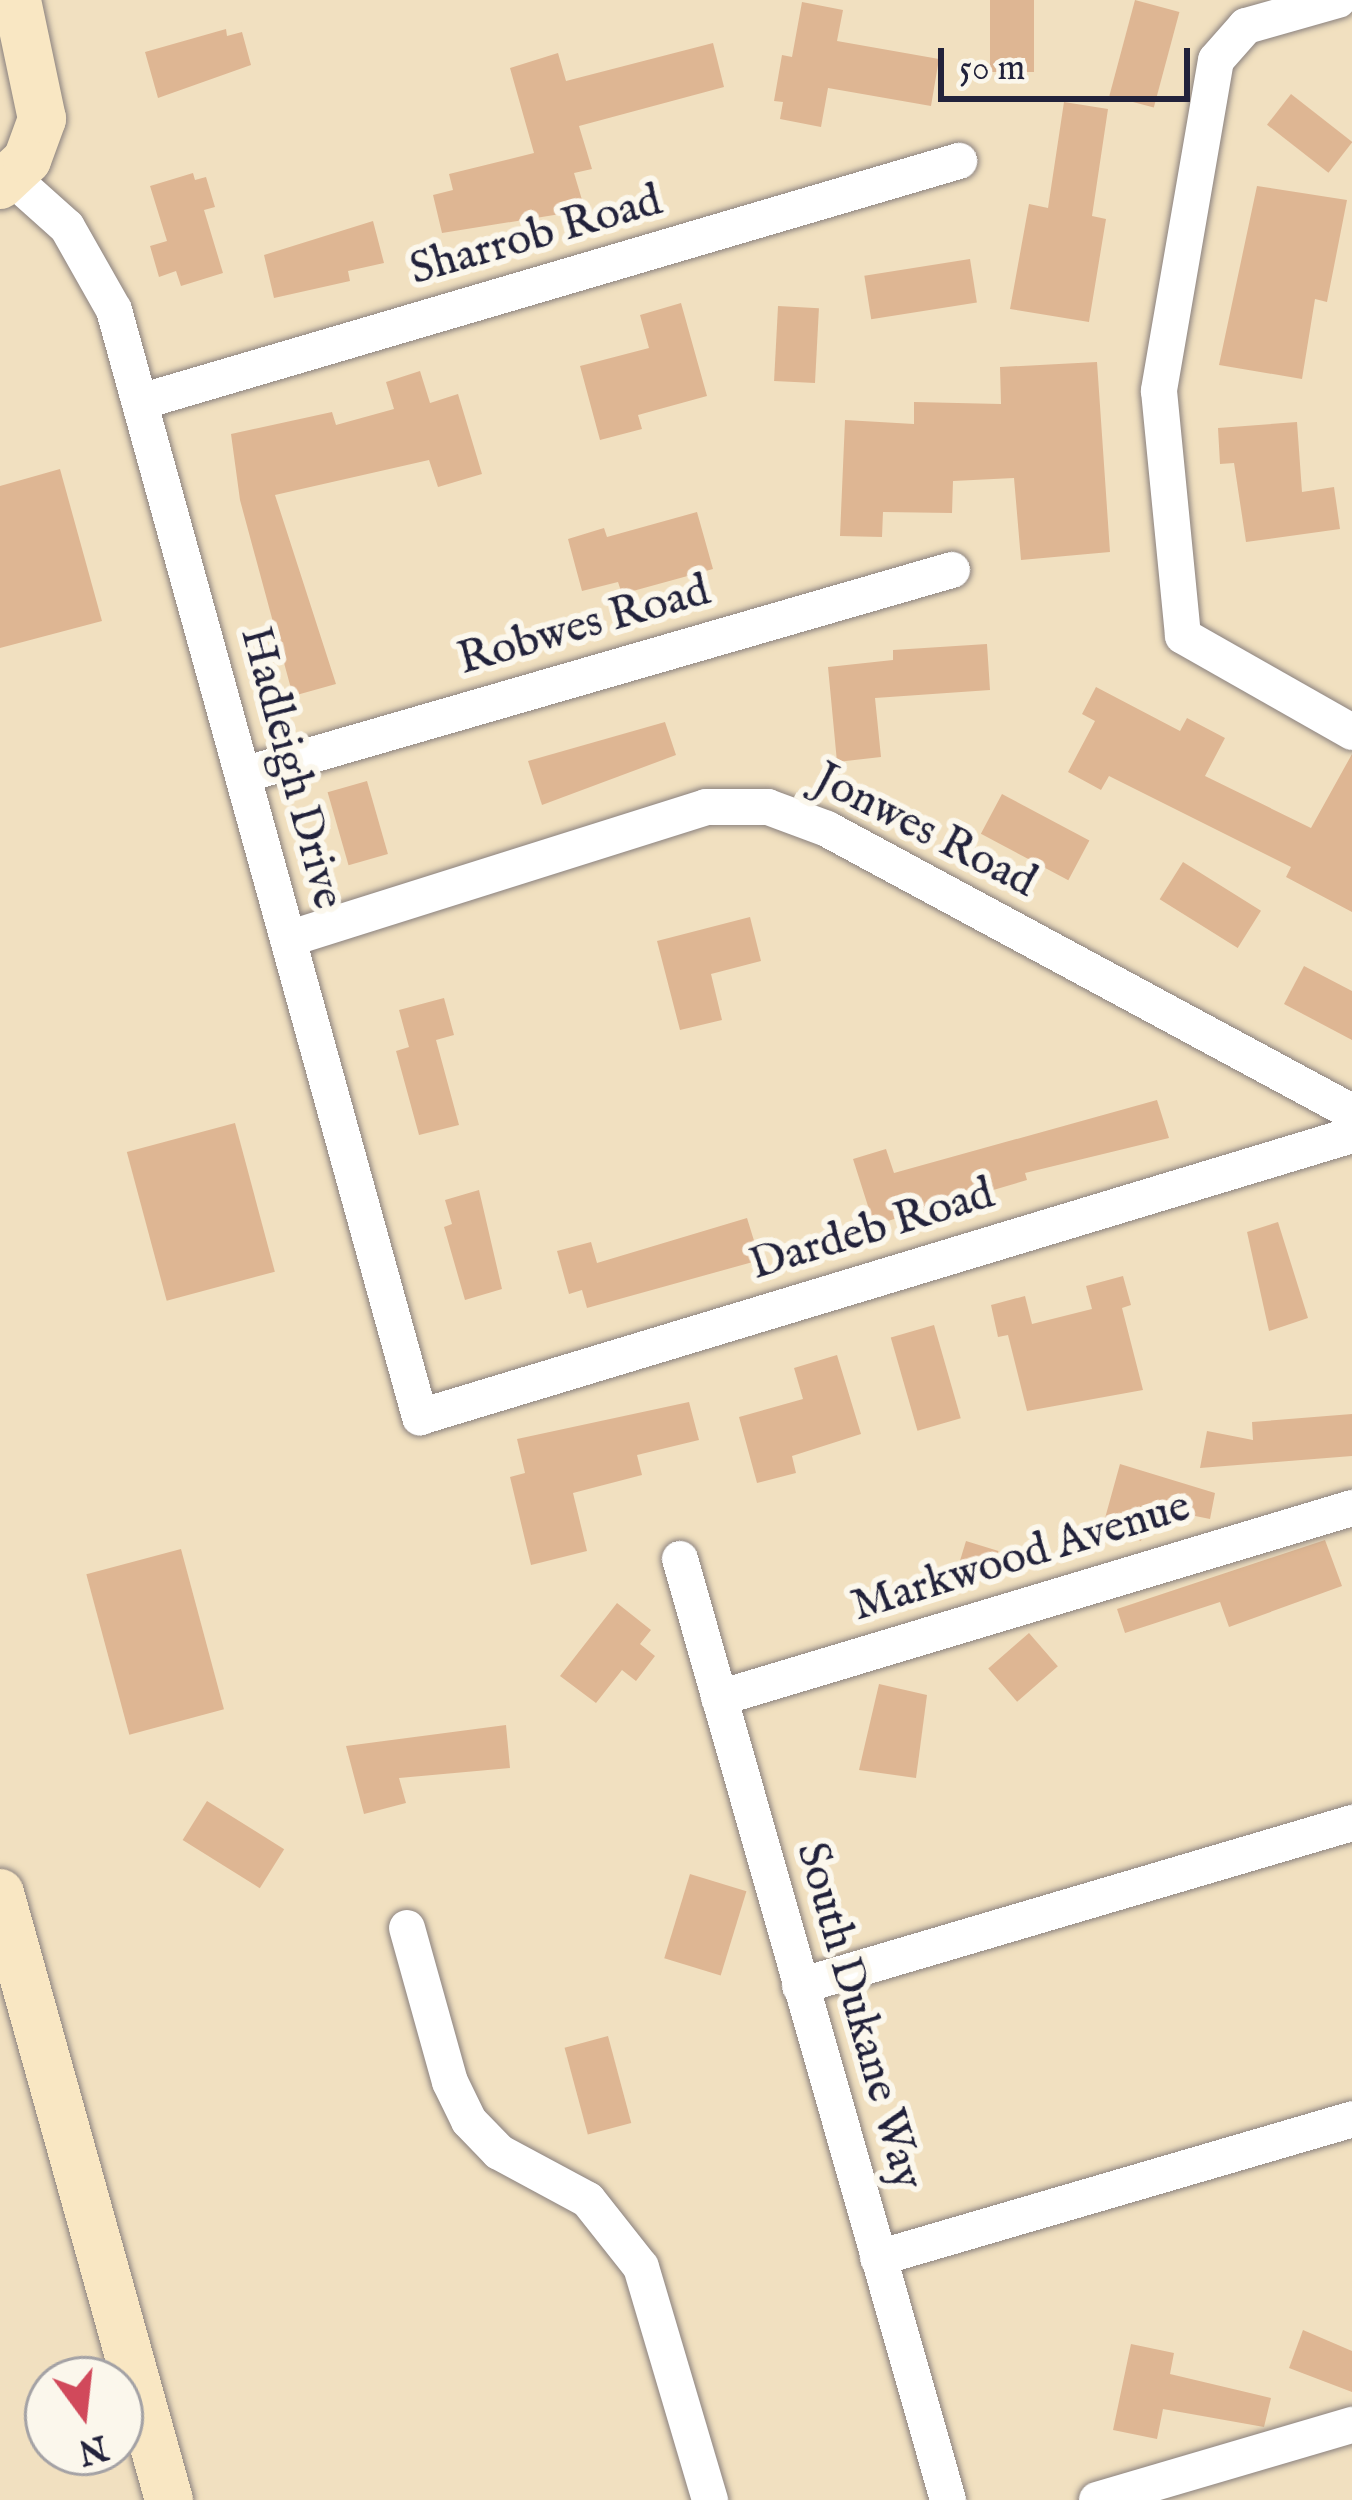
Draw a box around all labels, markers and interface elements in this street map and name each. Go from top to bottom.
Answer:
scale bar [944,24,1196,98]
text: 50 m [959,46,1025,92]
street label: Sharrob Road [404,174,668,298]
street label: Robwes Road [452,564,716,688]
street label: Hadleigh Drive [227,621,355,915]
street label: Jonwes Road [805,752,1045,910]
street label: Dardeb Road [743,1167,1001,1293]
street label: Markwood Avenue [845,1480,1197,1634]
street label: South Dukane Way [784,1836,934,2196]
north arrow [24,2356,144,2476]
text: N [73,2424,112,2472]

